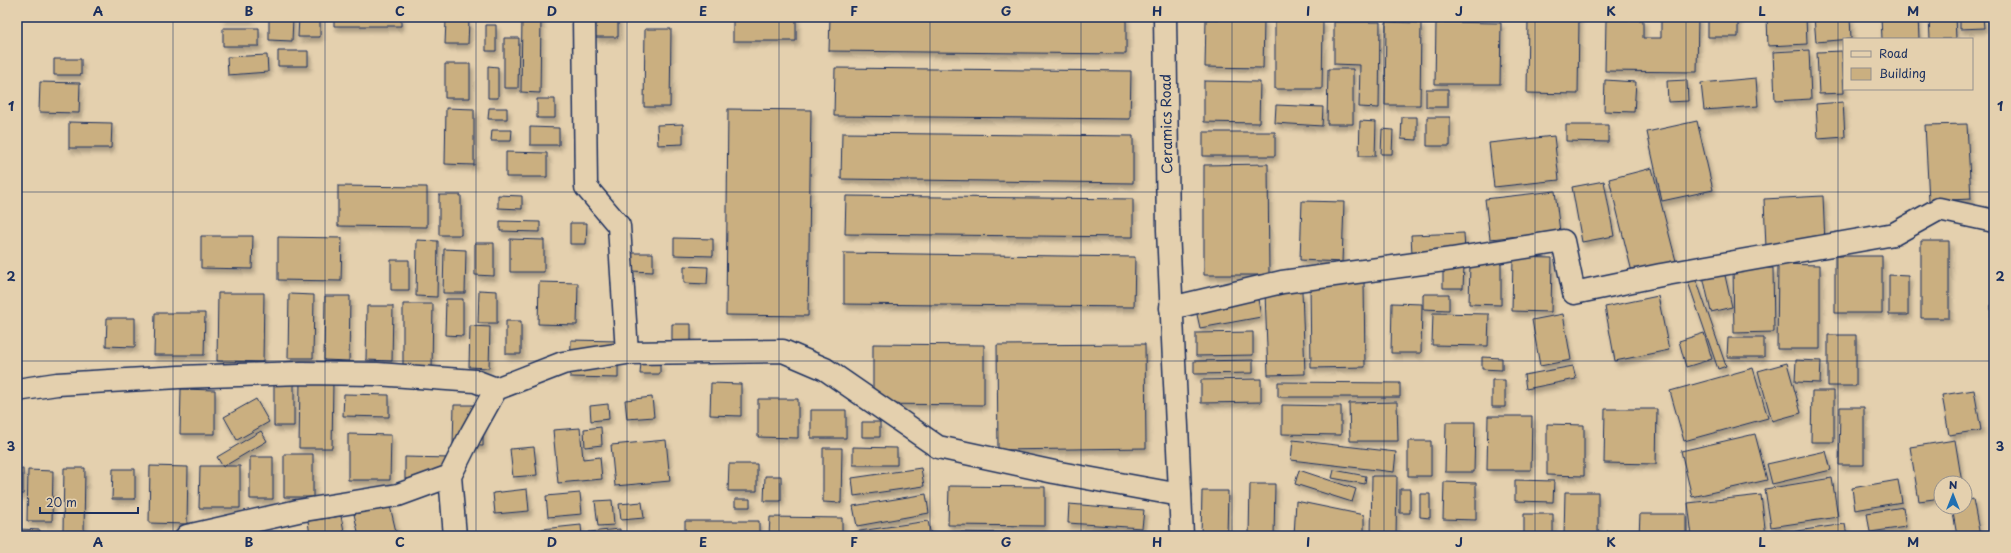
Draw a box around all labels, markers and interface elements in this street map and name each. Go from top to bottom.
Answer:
text: A [93,1,103,20]
text: B [245,1,254,20]
text: C [395,1,405,20]
text: D [547,1,557,20]
text: E [699,1,707,20]
text: F [850,1,858,20]
text: G [1001,1,1011,20]
text: H [1152,1,1162,20]
text: I [1306,1,1310,20]
text: J [1455,1,1463,20]
text: K [1606,1,1616,20]
text: L [1758,1,1766,20]
text: M [1907,1,1919,20]
legend [1843,38,1973,90]
text: Road [1879,44,1908,62]
text: Building [1879,64,1926,82]
street label: Ceramics Road [1155,74,1177,174]
text: 1 [8,96,14,115]
text: 1 [1997,96,2003,115]
text: 2 [6,266,16,285]
text: 2 [1995,266,2005,285]
text: 3 [7,436,16,455]
text: 3 [1996,436,2005,455]
north arrow [1933,475,1973,515]
text: N [1949,476,1958,493]
scale bar [40,489,138,515]
text: 20 m [46,493,77,511]
text: A [93,532,103,551]
text: B [245,532,254,551]
text: C [395,532,405,551]
text: D [547,532,557,551]
text: E [699,532,707,551]
text: F [850,532,858,551]
text: G [1001,532,1011,551]
text: H [1152,532,1162,551]
text: I [1306,532,1310,551]
text: J [1455,532,1463,551]
text: K [1606,532,1616,551]
text: L [1758,532,1766,551]
text: M [1907,532,1919,551]

